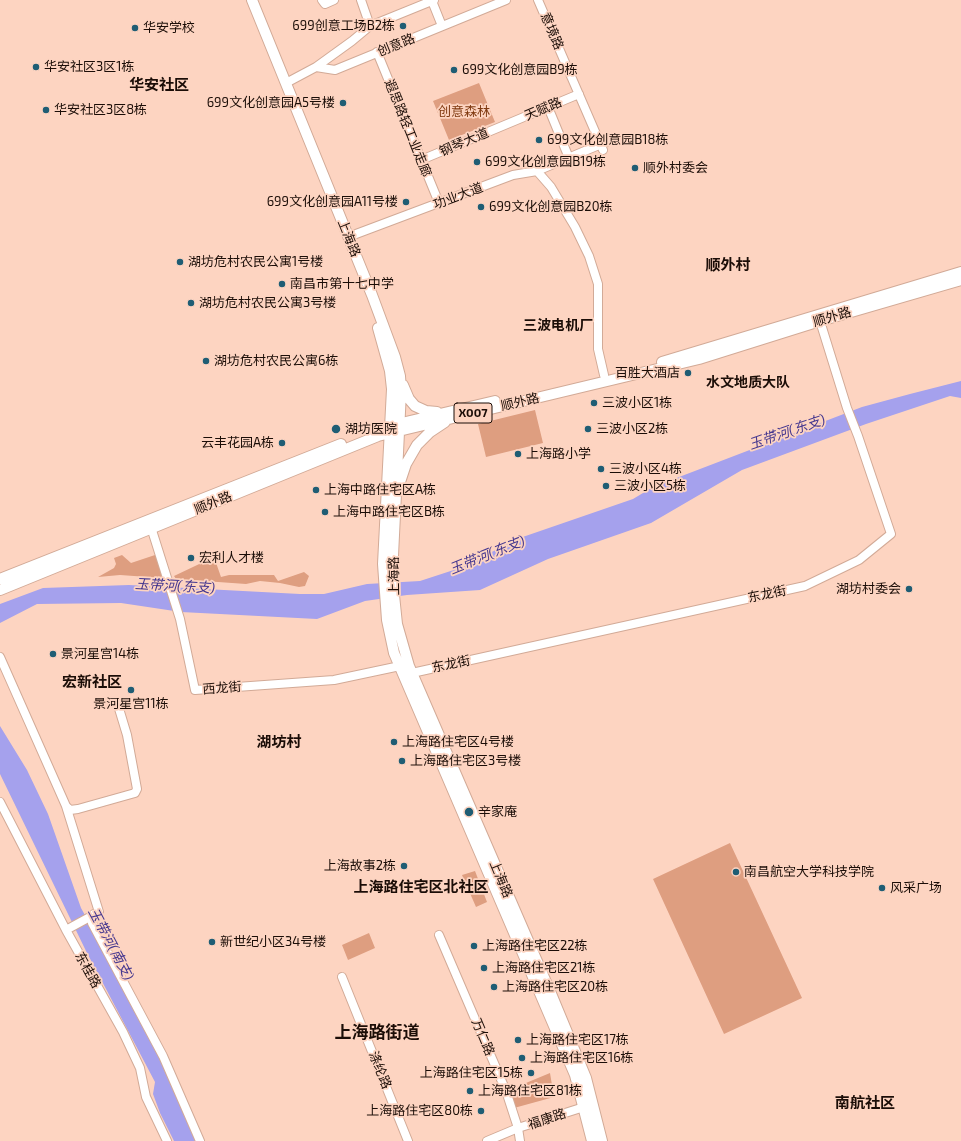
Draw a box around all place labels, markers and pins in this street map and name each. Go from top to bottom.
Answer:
place label: 699创意工场B2栋 [292,18,395,34]
place label: 华安学校 [143,20,195,36]
marker: 699创意工场B2栋 [398,21,408,31]
marker: 华安学校 [130,23,140,33]
place label: 华安社区3区1栋 [44,59,134,75]
marker: 华安社区3区1栋 [31,62,41,72]
place label: 699文化创意园B9栋 [462,62,578,78]
marker: 699文化创意园B9栋 [449,65,459,75]
place label: 699文化创意园A5号楼 [207,95,335,111]
marker: 699文化创意园A5号楼 [338,98,348,108]
place label: 华安社区3区8栋 [54,102,147,118]
marker: 华安社区3区8栋 [41,105,51,115]
place label: 699文化创意园B18栋 [547,132,668,148]
marker: 699文化创意园B18栋 [534,135,544,145]
place label: 699文化创意园B19栋 [485,154,606,170]
marker: 699文化创意园B19栋 [472,157,482,167]
place label: 顺外村委会 [643,160,708,176]
marker: 顺外村委会 [630,163,640,173]
place label: 699文化创意园A11号楼 [267,194,398,210]
marker: 699文化创意园A11号楼 [401,197,411,207]
place label: 699文化创意园B20栋 [489,199,613,215]
marker: 699文化创意园B20栋 [476,202,486,212]
place label: 湖坊危村农民公寓1号楼 [188,254,323,270]
marker: 湖坊危村农民公寓1号楼 [175,257,185,267]
place label: 南昌市第十七中学 [290,276,394,292]
marker: 南昌市第十七中学 [277,279,287,289]
place label: 湖坊危村农民公寓3号楼 [199,295,336,311]
marker: 湖坊危村农民公寓3号楼 [186,298,196,308]
place label: 湖坊危村农民公寓6栋 [214,353,338,369]
marker: 湖坊危村农民公寓6栋 [201,356,211,366]
place label: 百胜大酒店 [615,365,680,381]
marker: 百胜大酒店 [683,368,693,378]
place label: 三波小区1栋 [602,395,672,411]
marker: 三波小区1栋 [589,398,599,408]
place label: 湖坊医院 [345,421,397,437]
place label: 三波小区2栋 [596,421,668,437]
marker: 湖坊医院 [330,423,342,435]
marker: 三波小区2栋 [583,424,593,434]
place label: 云丰花园A栋 [201,435,274,451]
marker: 云丰花园A栋 [277,438,287,448]
place label: 上海路小学 [526,446,591,462]
marker: 上海路小学 [513,449,523,459]
place label: 三波小区4栋 [609,461,682,477]
marker: 三波小区4栋 [596,464,606,474]
place label: 三波小区5栋 [614,478,686,494]
marker: 三波小区5栋 [601,481,611,491]
place label: 上海中路住宅区A栋 [324,482,436,498]
marker: 上海中路住宅区A栋 [311,485,321,495]
place label: 上海中路住宅区B栋 [333,504,445,520]
marker: 上海中路住宅区B栋 [320,507,330,517]
place label: 宏利人才楼 [199,550,264,566]
marker: 宏利人才楼 [186,553,196,563]
place label: 湖坊村委会 [836,581,901,597]
marker: 湖坊村委会 [904,584,914,594]
place label: 景河星宫14栋 [61,646,139,662]
marker: 景河星宫14栋 [48,649,58,659]
marker: 景河星宫11栋 [126,685,136,695]
place label: 景河星宫11栋 [93,696,169,712]
place label: 上海路住宅区4号楼 [402,734,514,750]
marker: 上海路住宅区4号楼 [389,737,399,747]
place label: 上海路住宅区3号楼 [410,753,521,769]
marker: 上海路住宅区3号楼 [397,756,407,766]
place label: 辛家庵 [478,804,517,820]
marker: 辛家庵 [463,806,475,818]
place label: 上海故事2栋 [324,858,396,874]
marker: 上海故事2栋 [399,861,409,871]
place label: 南昌航空大学科技学院 [744,864,874,880]
marker: 南昌航空大学科技学院 [731,867,741,877]
place label: 风采广场 [890,880,942,896]
marker: 风采广场 [877,883,887,893]
place label: 新世纪小区34号楼 [220,934,326,950]
marker: 新世纪小区34号楼 [207,937,217,947]
place label: 上海路住宅区22栋 [482,938,588,954]
marker: 上海路住宅区22栋 [469,941,479,951]
place label: 上海路住宅区21栋 [492,960,595,976]
marker: 上海路住宅区21栋 [479,963,489,973]
place label: 上海路住宅区20栋 [502,979,608,995]
marker: 上海路住宅区20栋 [489,982,499,992]
place label: 上海路住宅区17栋 [526,1032,629,1048]
marker: 上海路住宅区17栋 [513,1035,523,1045]
place label: 上海路住宅区16栋 [530,1050,634,1066]
marker: 上海路住宅区16栋 [517,1053,527,1063]
place label: 上海路住宅区15栋 [420,1065,523,1081]
marker: 上海路住宅区15栋 [526,1068,536,1078]
place label: 上海路住宅区81栋 [478,1083,582,1099]
marker: 上海路住宅区81栋 [465,1086,475,1096]
place label: 上海路住宅区80栋 [366,1103,473,1119]
marker: 上海路住宅区80栋 [476,1106,486,1116]

